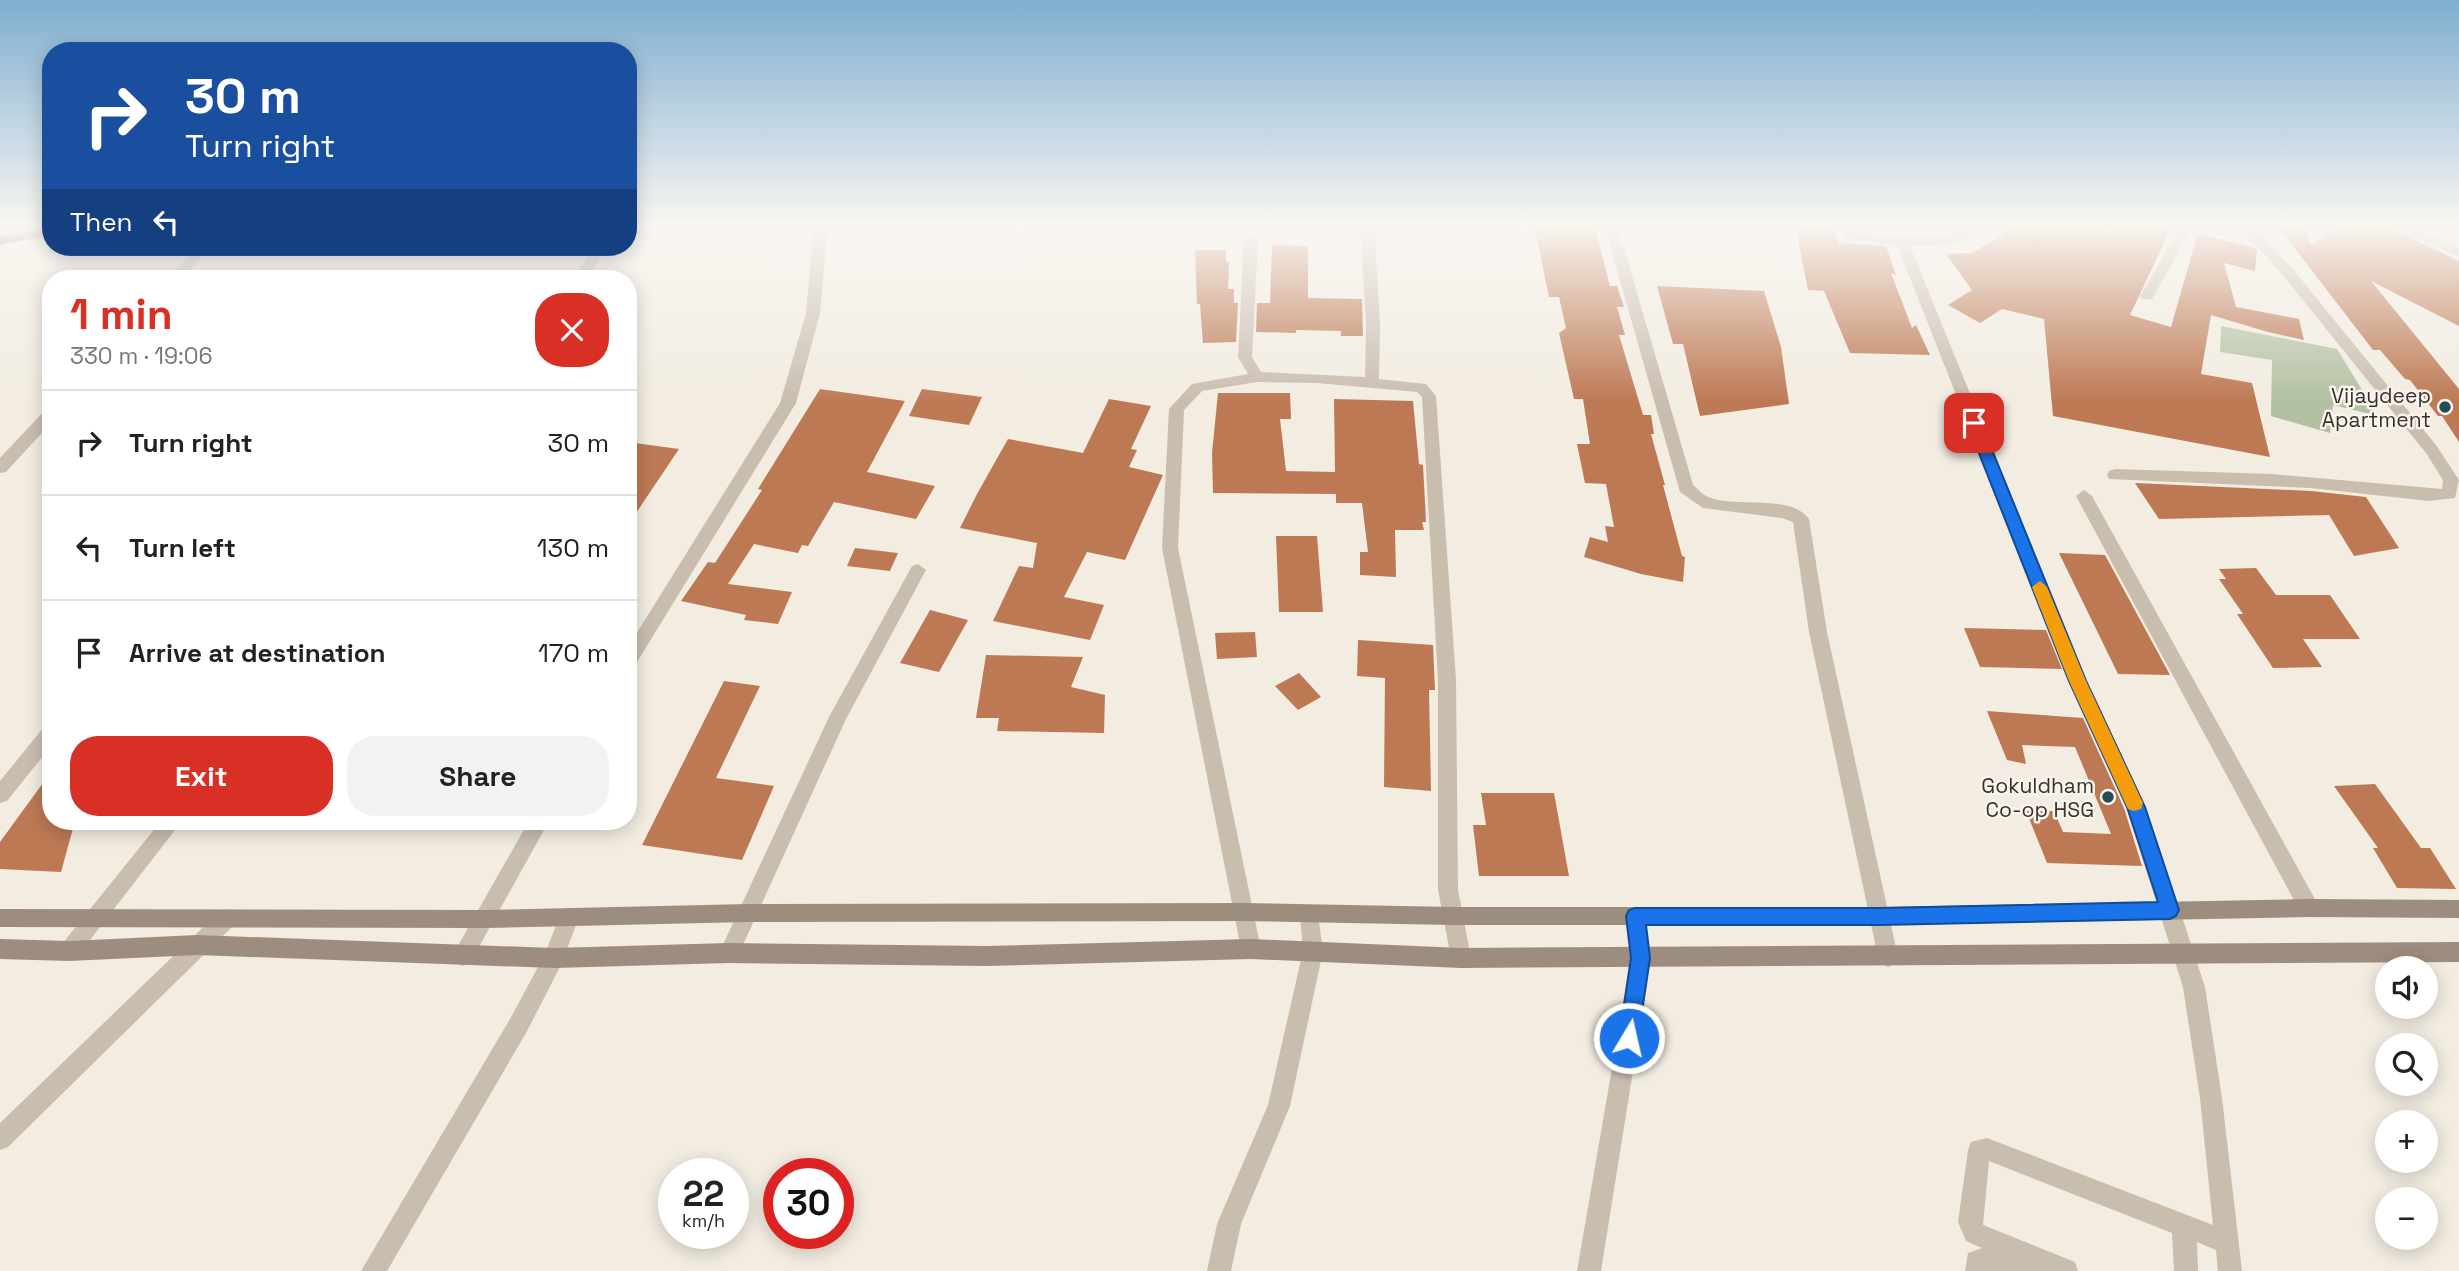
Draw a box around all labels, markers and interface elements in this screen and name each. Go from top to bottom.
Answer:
text: 30 m [185,65,301,127]
icon: right [70,70,161,161]
text: Turn right [185,126,335,166]
icon: left [147,203,185,241]
text: Then [70,205,133,239]
text: 1 min [70,288,173,341]
button: close [535,293,609,367]
text: 330 m · 19:06 [70,341,213,371]
place label: Vijaydeep Apartment [2322,382,2431,433]
pin [1944,393,2004,453]
marker: Vijaydeep Apartment [2437,399,2453,415]
icon: arrive [1955,404,1993,442]
icon: right [70,424,108,462]
text: Turn right [129,426,253,460]
text: 30 m [548,426,609,460]
icon: left [70,529,108,567]
text: Turn left [129,531,236,565]
text: 130 m [537,531,609,565]
icon: arrive [70,634,108,672]
text: Arrive at destination [129,636,386,670]
text: 170 m [538,636,609,670]
button: Exit [70,736,333,816]
button: Share [347,736,609,816]
place label: Gokuldham Co-op HSG [1981,772,2094,823]
marker: Gokuldham Co-op HSG [2100,789,2116,805]
map controls [2375,956,2438,1250]
button: sound [2375,956,2438,1019]
position arrow [1592,1001,1666,1075]
button: search [2375,1033,2438,1096]
button: + [2375,1110,2438,1173]
speed limit sign: 30 [763,1158,854,1249]
text: 22 [683,1172,724,1216]
button: − [2375,1187,2438,1250]
text: km/h [682,1209,725,1232]

